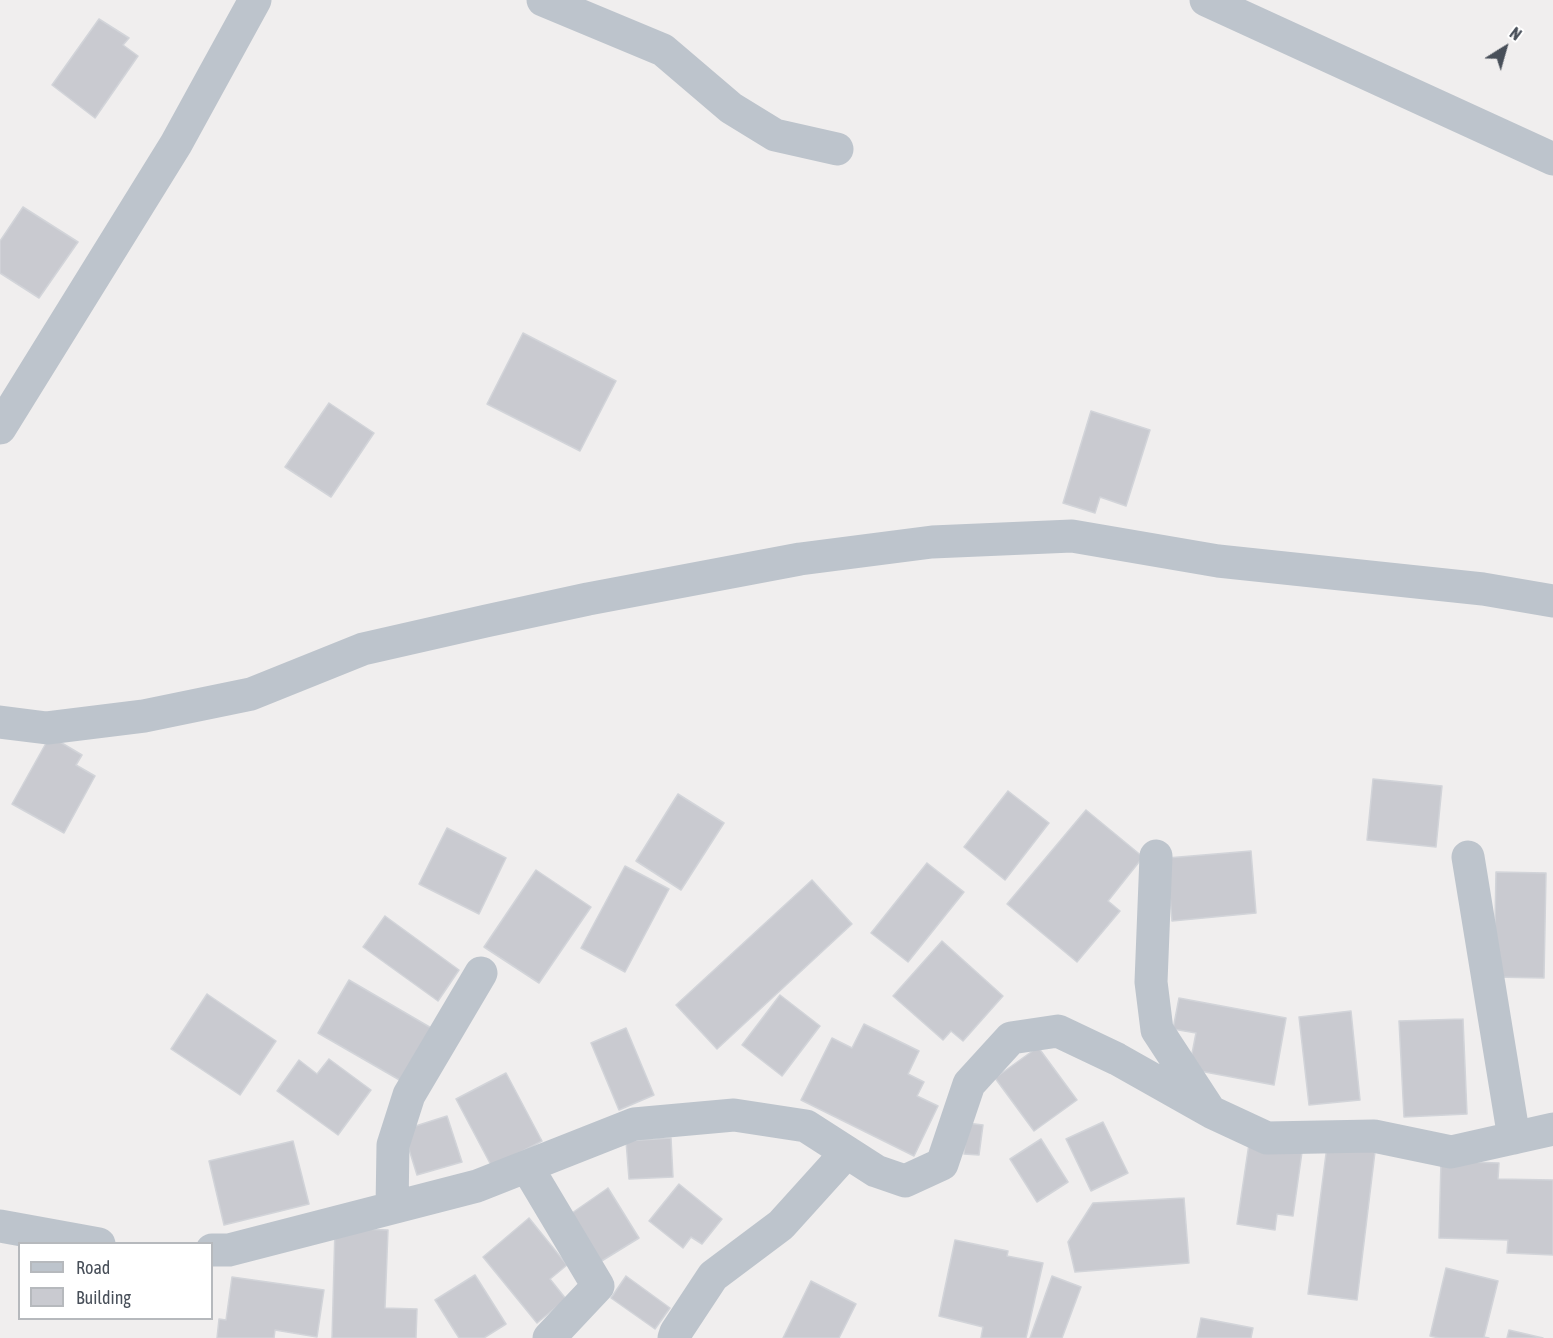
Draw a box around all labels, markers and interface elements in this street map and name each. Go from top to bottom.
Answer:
north arrow [1475,18,1535,78]
text: N [1507,24,1525,44]
legend [18,1242,213,1320]
text: Road [76,1257,110,1278]
text: Building [76,1287,131,1308]

